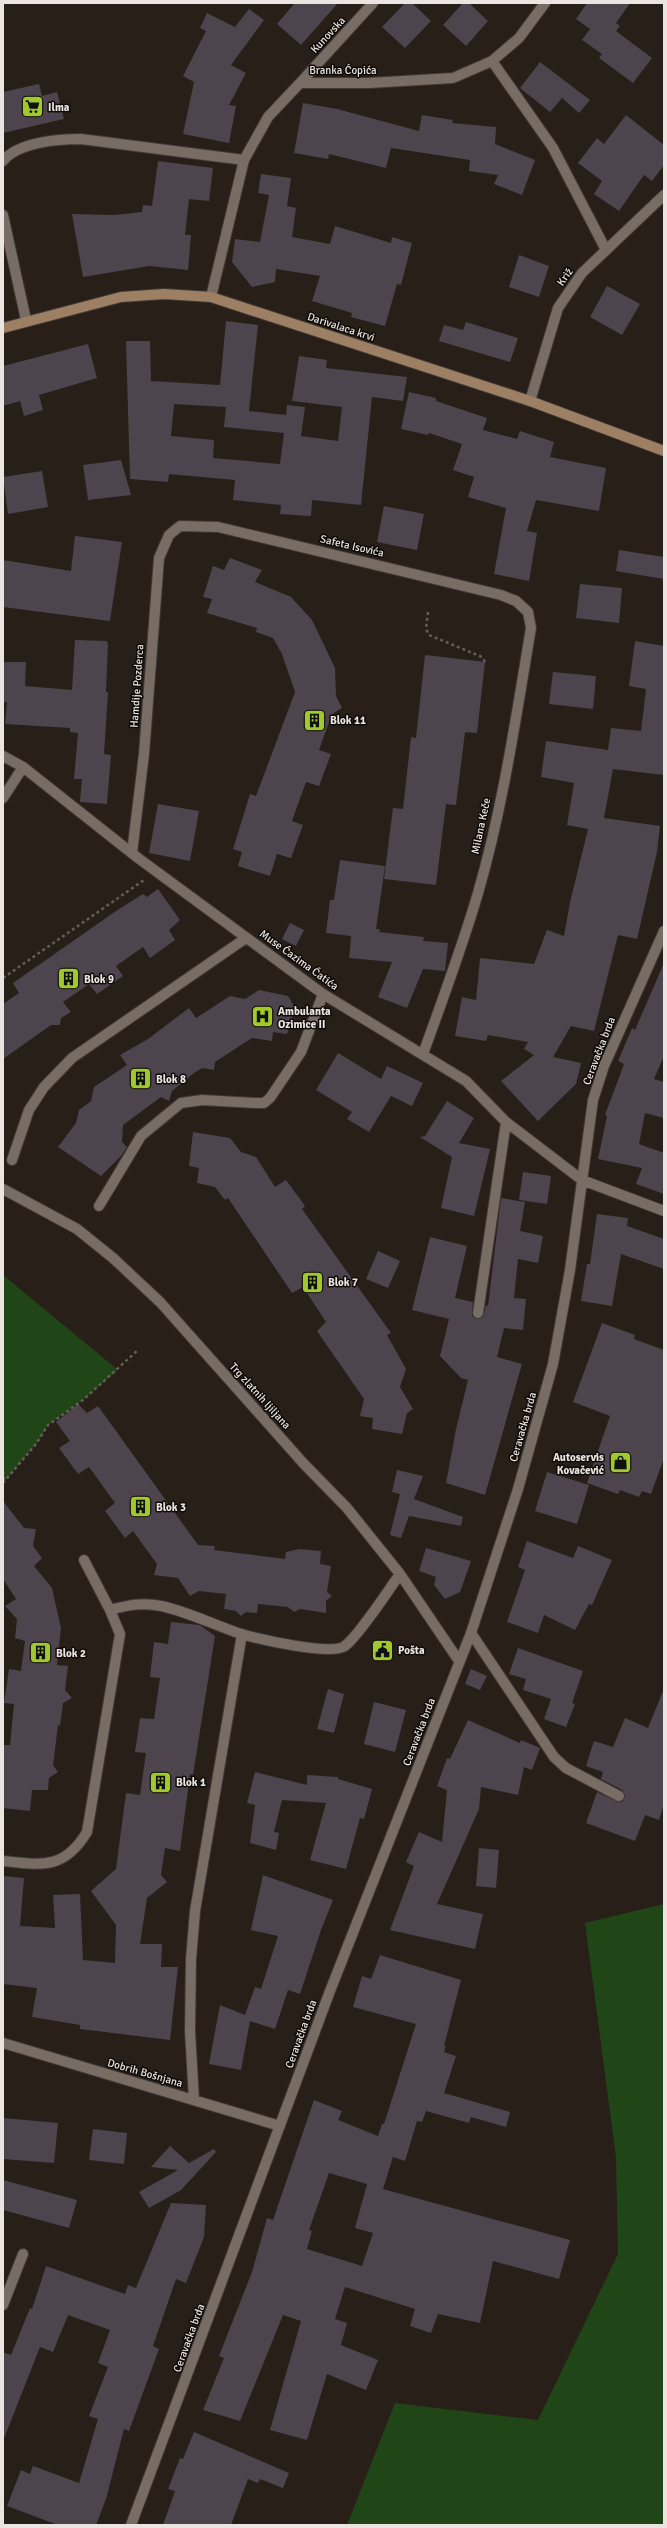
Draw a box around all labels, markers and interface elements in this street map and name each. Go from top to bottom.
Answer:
street label: Kunovska [308,14,348,56]
street label: Branka Ćopića [309,63,377,77]
supermarket icon: Ilma [19,94,45,120]
place label: Ilma [48,101,70,114]
street label: Križ [554,266,576,288]
street label: Darivalaca krvi [306,310,376,344]
street label: Safeta Isovića [319,532,385,560]
street label: Hamdije Pozderca [128,643,146,728]
building icon: Blok 11 [301,707,327,733]
place label: Blok 11 [330,714,366,727]
street label: Milana Keče [469,797,493,855]
street label: Muse Ćazima Ćatića [257,926,342,993]
building icon: Blok 9 [55,966,81,992]
place label: Blok 9 [84,973,114,986]
hospital icon: Ambulanta Ozimice II [249,1004,275,1030]
place label: Ambulanta Ozimice II [278,1005,331,1031]
street label: Ceravačka brda [580,1015,618,1087]
building icon: Blok 8 [128,1066,154,1092]
place label: Blok 8 [156,1073,186,1086]
building icon: Blok 7 [300,1269,326,1295]
place label: Blok 7 [328,1276,358,1289]
street label: Trg zlatnih ljiljana [227,1360,293,1432]
street label: Ceravačka brda [507,1390,539,1463]
shop icon: Autoservis Kovačević [607,1450,633,1476]
place label: Autoservis Kovačević [553,1451,604,1477]
building icon: Blok 3 [127,1494,153,1520]
place label: Blok 3 [156,1501,186,1514]
public building icon: Pošta [369,1637,395,1663]
building icon: Blok 2 [28,1640,54,1666]
place label: Pošta [398,1644,425,1657]
place label: Blok 2 [56,1647,86,1660]
street label: Ceravačka brda [400,1696,438,1768]
building icon: Blok 1 [147,1769,173,1795]
place label: Blok 1 [176,1776,206,1789]
street label: Ceravačka brda [283,1998,320,2070]
street label: Dobrih Bošnjana [106,2056,185,2090]
street label: Ceravačka brda [171,2302,208,2374]

